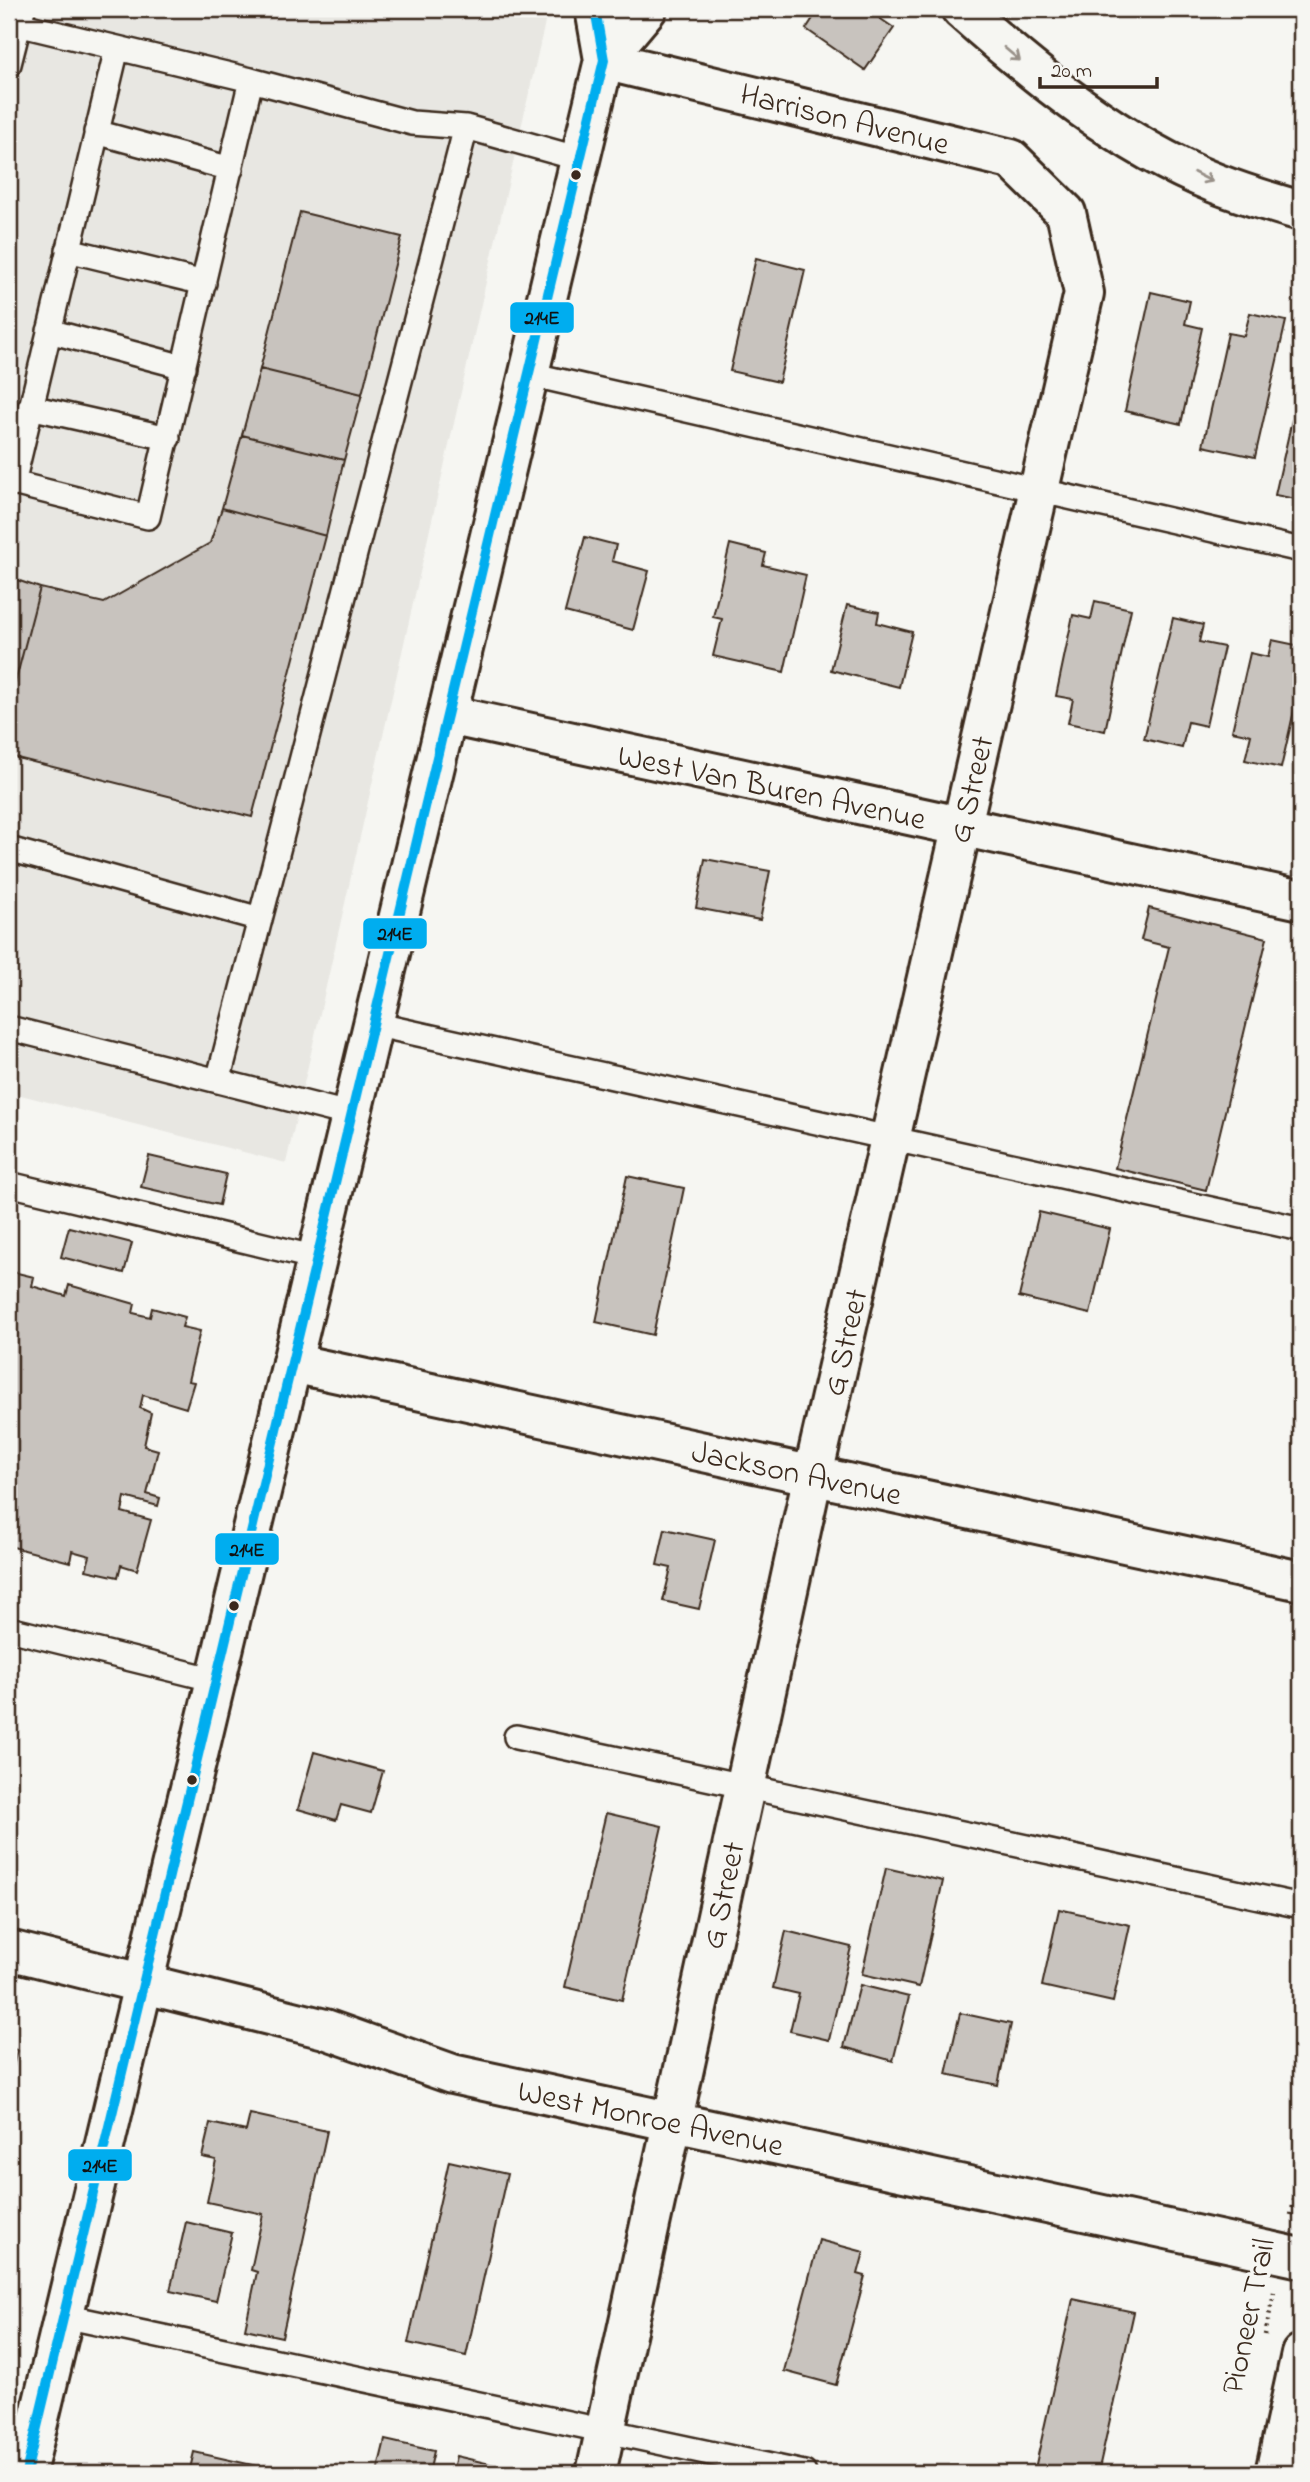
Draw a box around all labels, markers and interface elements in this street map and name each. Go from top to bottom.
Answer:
one-way arrow [1003,46,1021,62]
scale bar [1040,46,1158,90]
text: 20 m [1051,57,1092,87]
street label: Harrison Avenue [735,73,954,170]
unlabelled marker [569,168,583,182]
one-way arrow [1192,170,1213,184]
line badge: 214E [509,301,575,334]
text: 214E [524,306,559,333]
street label: G Street [938,731,1009,848]
street label: West Van Buren Avenue [613,734,930,845]
line badge: 214E [362,917,428,950]
text: 214E [377,922,412,949]
street label: G Street [812,1284,883,1401]
street label: Jackson Avenue [687,1430,906,1521]
line badge: 214E [214,1532,280,1566]
text: 214E [229,1538,264,1565]
unlabelled marker [227,1599,241,1613]
unlabelled marker [185,1773,199,1787]
street label: G Street [691,1837,760,1954]
street label: West Monroe Avenue [513,2069,788,2172]
line badge: 214E [67,2148,133,2182]
text: 214E [82,2154,117,2181]
street label: Pioneer Trail [1211,2235,1290,2399]

